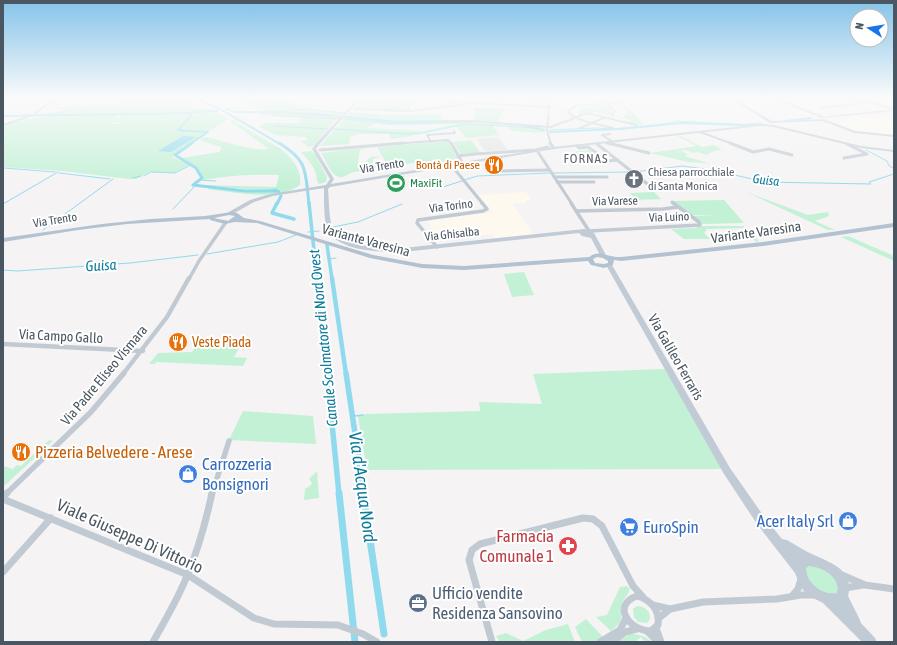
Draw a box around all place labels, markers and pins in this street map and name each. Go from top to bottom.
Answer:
restaurant icon: Bontà di Paese [483,154,505,176]
place label: Bontà di Paese [416,158,480,172]
place label: Chiesa parrocchiale di Santa Monica [648,165,734,193]
church icon: Chiesa parrocchiale di Santa Monica [623,168,645,190]
sports icon: MaxiFit [385,172,407,194]
place label: MaxiFit [410,176,443,190]
restaurant icon: Veste Piada [167,331,189,353]
place label: Veste Piada [192,334,251,350]
restaurant icon: Pizzeria Belvedere - Arese [10,441,32,463]
place label: Pizzeria Belvedere - Arese [35,442,193,462]
place label: Carrozzeria Bonsignori [202,454,272,494]
shop icon: Carrozzeria Bonsignori [177,463,199,485]
shop icon: Acer Italy Srl [837,510,859,532]
place label: Acer Italy Srl [757,511,834,531]
supermarket icon: EuroSpin [618,516,640,538]
place label: EuroSpin [643,517,699,537]
place label: Farmacia Comunale 1 [479,526,554,566]
pharmacy icon: Farmacia Comunale 1 [557,535,579,557]
place label: Ufficio vendite Residenza Sansovino [432,583,563,623]
office icon: Ufficio vendite Residenza Sansovino [407,592,429,614]

